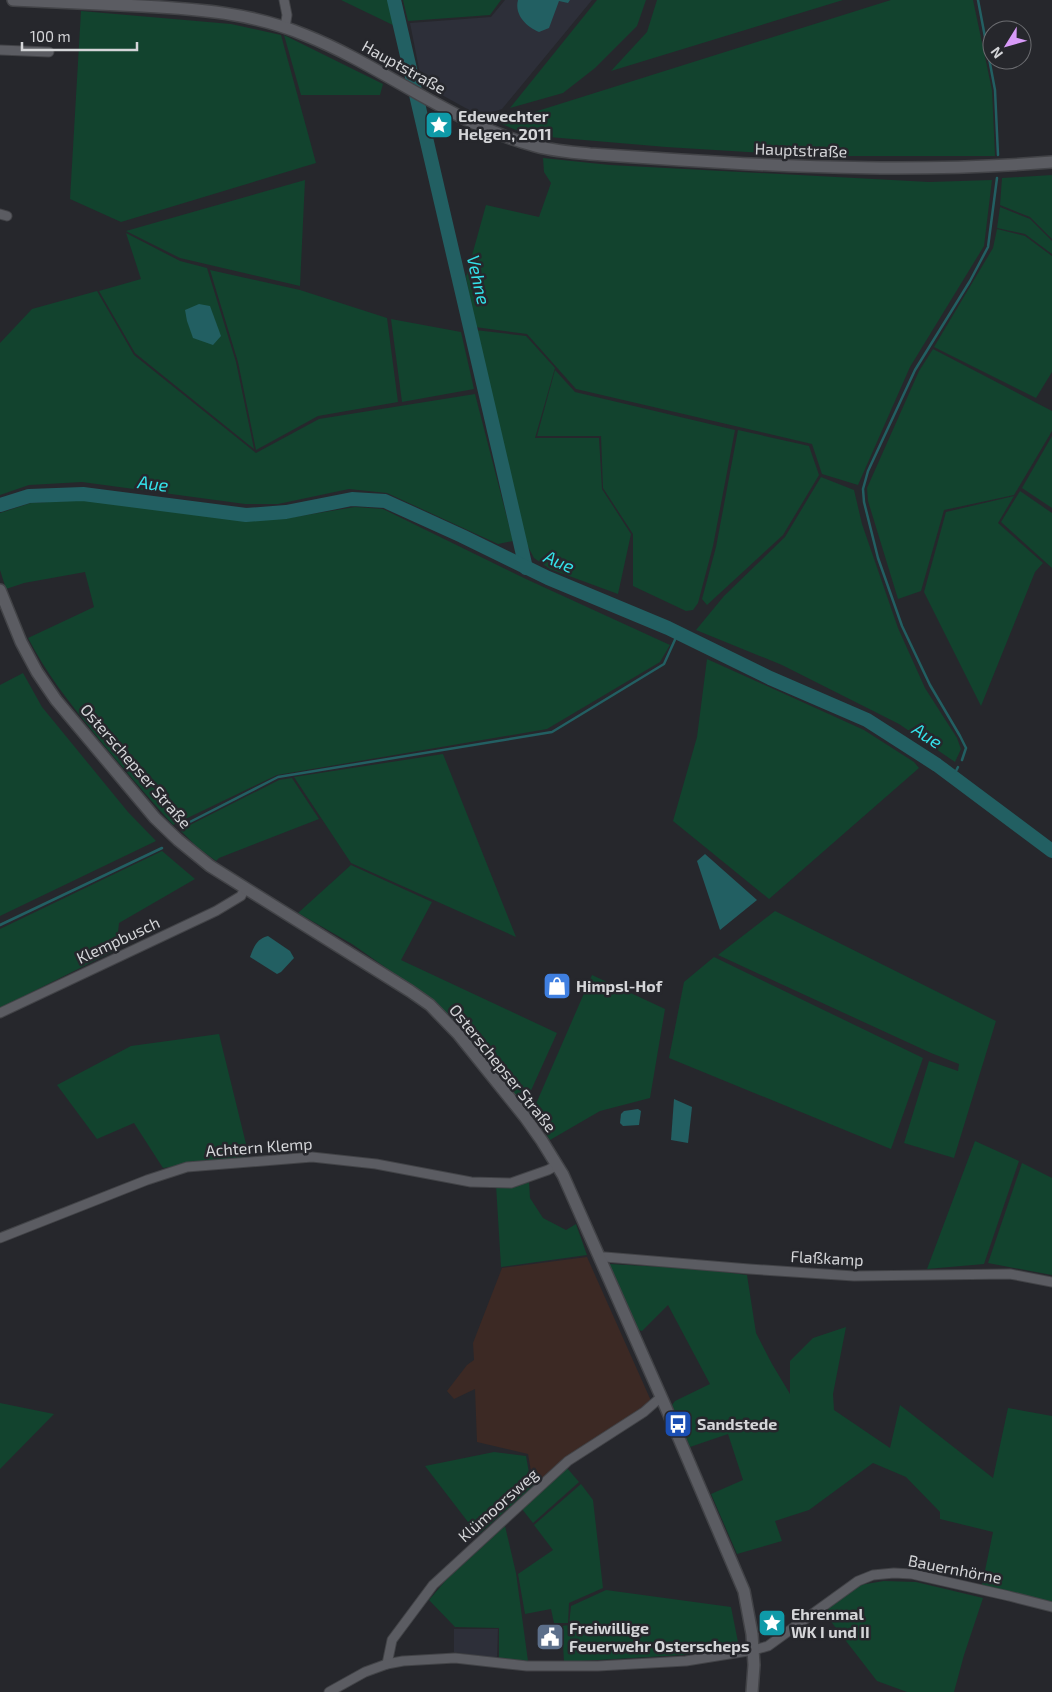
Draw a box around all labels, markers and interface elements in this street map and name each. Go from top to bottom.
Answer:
scale bar [22,20,138,52]
north arrow [982,20,1032,70]
text: 100 m [30,27,71,45]
street label: Hauptstraße [359,36,449,97]
text: N [986,44,1006,62]
place label: Edewechter Helgen, 2011 [458,106,552,143]
place icon: Edewechter Helgen, 2011 [424,110,454,140]
street label: Hauptstraße [754,138,848,161]
water label: Vehne [463,253,495,307]
water label: Aue [135,470,170,496]
water label: Aue [540,544,578,578]
street label: Osterschepser Straße [77,699,196,832]
water label: Aue [908,717,947,753]
street label: Klempbusch [73,912,162,967]
shop icon: Himpsl-Hof [542,971,572,1001]
place label: Himpsl-Hof [576,976,663,995]
street label: Osterschepser Straße [446,1000,561,1135]
street label: Achtern Klemp [205,1133,313,1160]
street label: Flaßkamp [790,1246,864,1269]
bus stop icon: Sandstede [663,1409,693,1439]
place label: Sandstede [697,1414,777,1433]
street label: Klümoorsweg [454,1464,541,1545]
street label: Bauernhörne [907,1550,1003,1587]
place label: Ehrenmal WK I und II [791,1604,870,1641]
place icon: Ehrenmal WK I und II [757,1608,787,1638]
place label: Freiwillige Feuerwehr Osterscheps [569,1618,749,1655]
public building icon: Freiwillige Feuerwehr Osterscheps [535,1622,565,1652]

